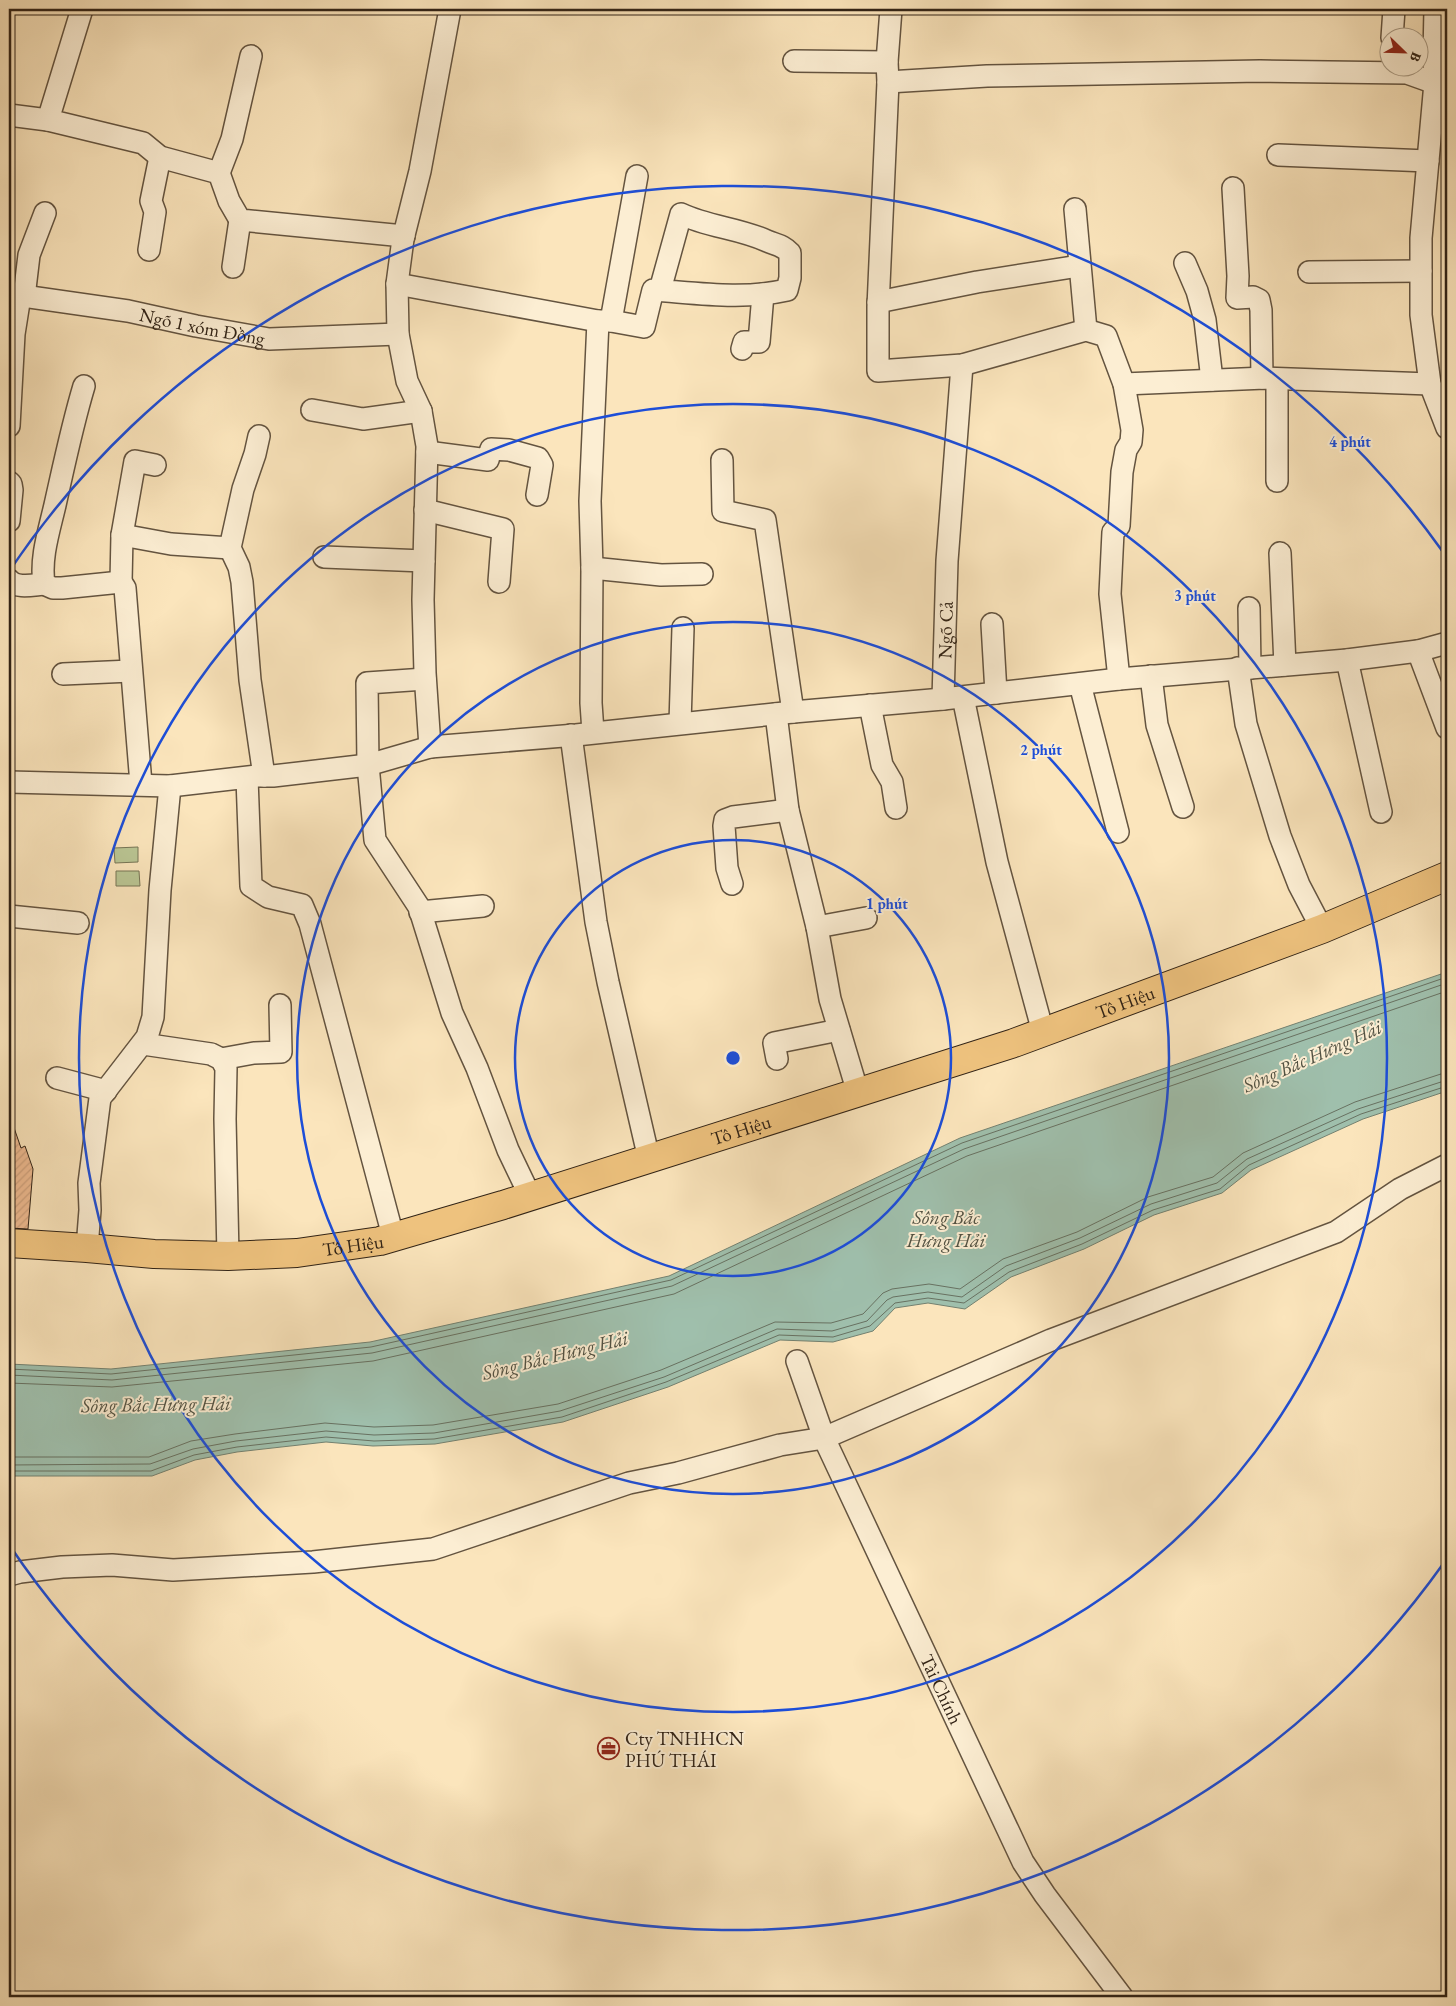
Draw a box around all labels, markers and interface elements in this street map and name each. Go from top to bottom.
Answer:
north arrow [1378,28,1428,78]
text: B [1406,50,1426,65]
street label: Ngõ 1 xóm Đồng [137,301,268,351]
text: 4 phút [1329,432,1371,451]
text: 3 phút [1174,586,1216,605]
street label: Ngõ Cả [932,600,958,659]
text: 2 phút [1020,740,1062,759]
text: 1 phút [866,894,908,913]
street label: Tô Hiệu [1092,980,1158,1024]
water label: Sông Bắc Hưng Hải [1237,1013,1387,1099]
centre of rings [724,1049,742,1067]
street label: Tô Hiệu [708,1108,774,1151]
water label: Sông Bắc Hưng Hải [906,1204,986,1253]
street label: Tô Hiệu [321,1228,385,1262]
water label: Sông Bắc Hưng Hải [478,1324,632,1386]
water label: Sông Bắc Hưng Hải [80,1390,232,1418]
street label: Tài Chính [915,1650,969,1728]
place label: Cty TNHHCN PHÚ THÁI [625,1726,744,1773]
office icon: Cty TNHHCN PHÚ THÁI [597,1737,621,1761]

